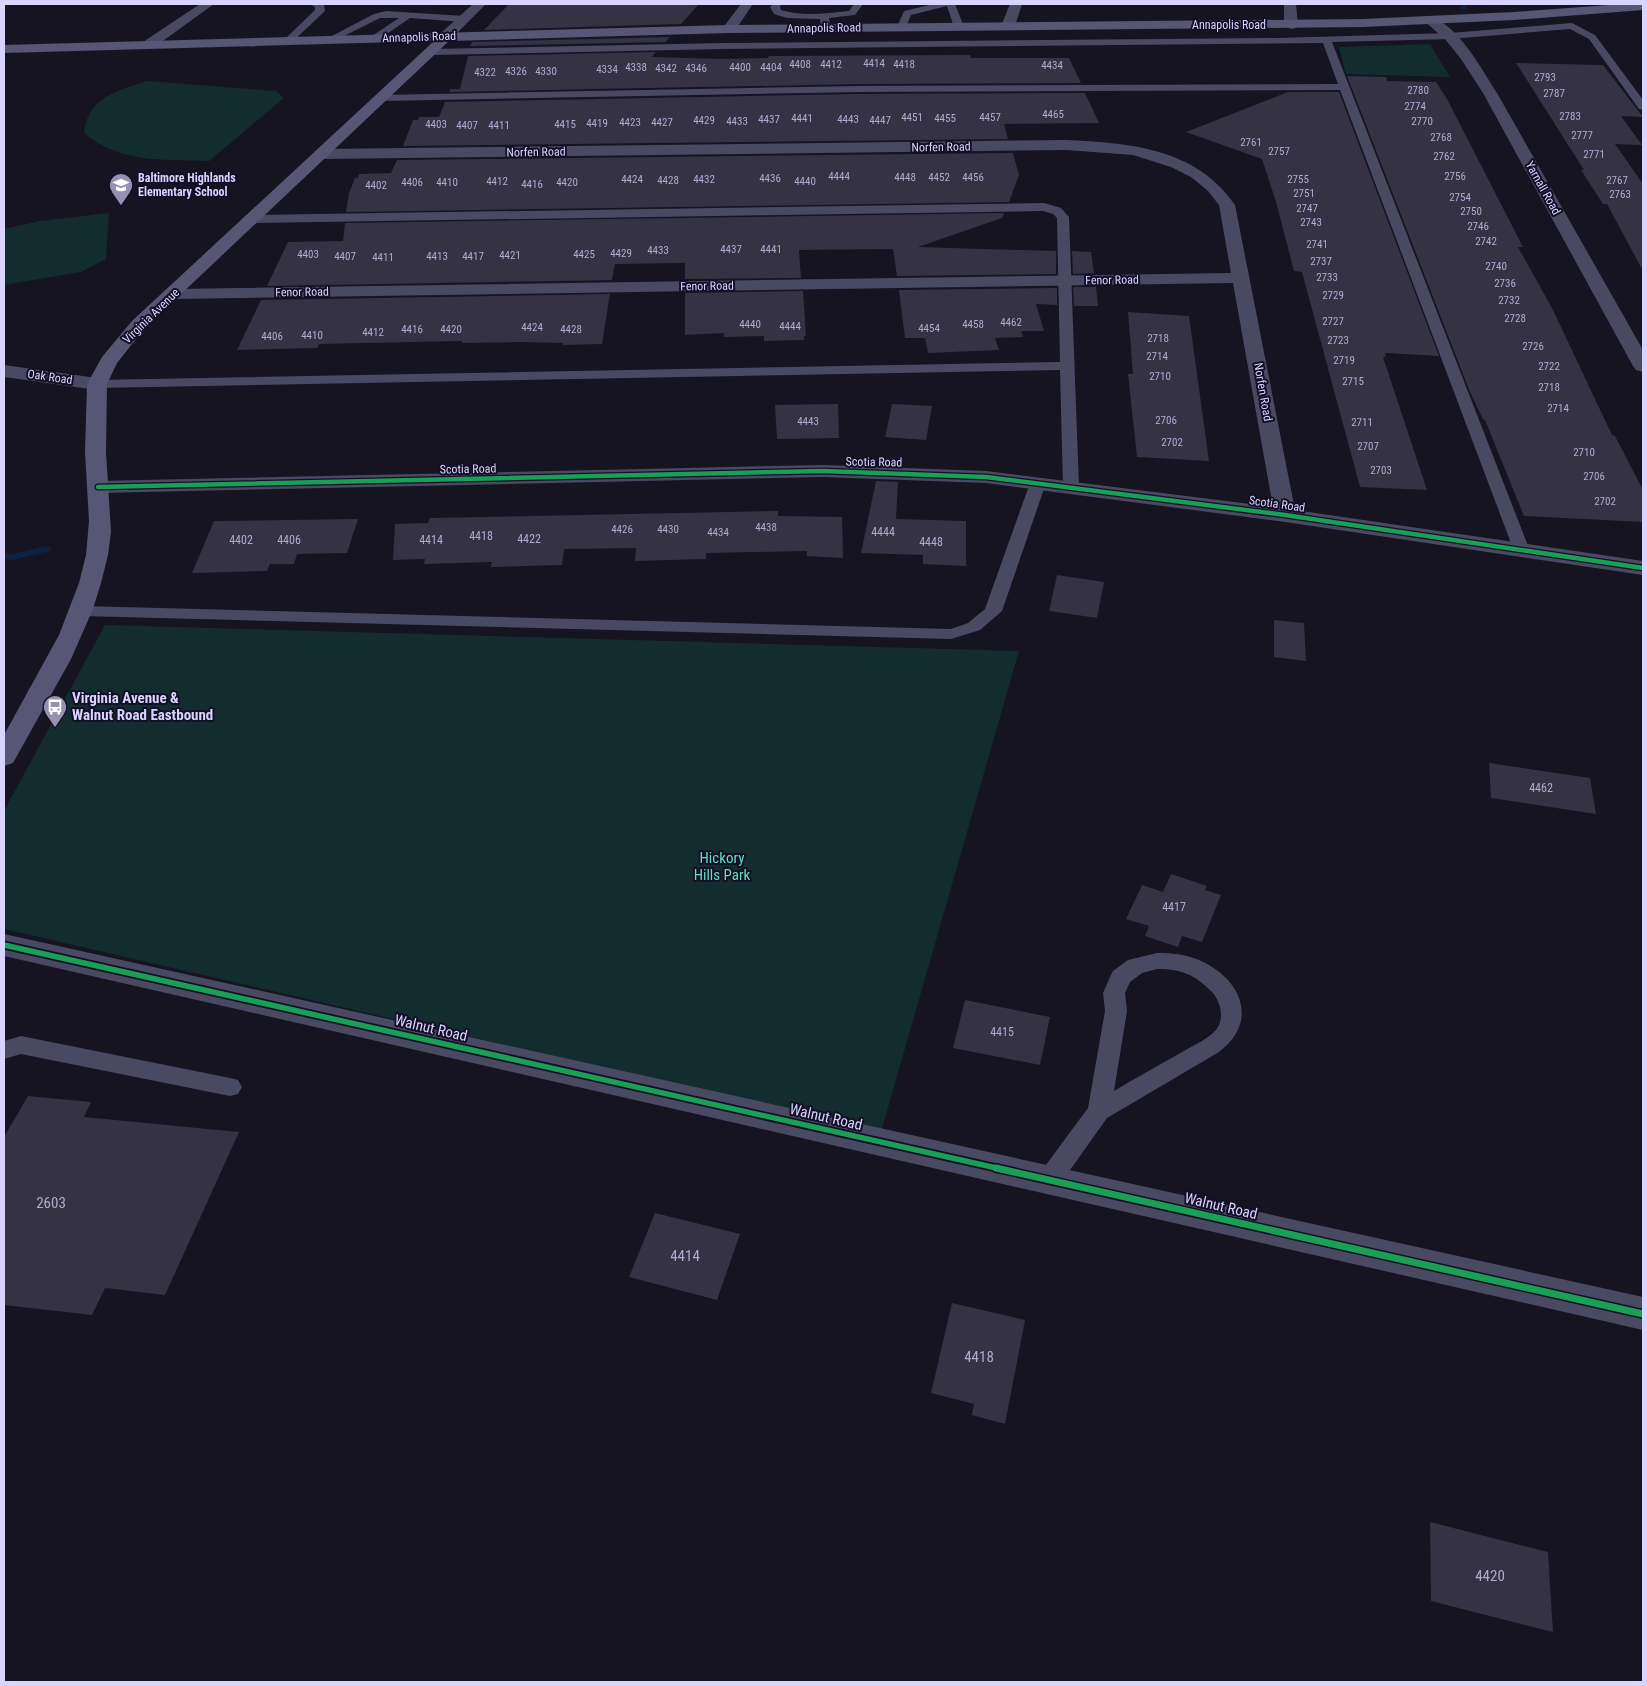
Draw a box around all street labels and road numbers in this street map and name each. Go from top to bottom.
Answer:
street label: Annapolis Road [1192,18,1266,32]
street label: Annapolis Road [787,20,861,36]
street label: Annapolis Road [382,29,456,45]
street label: Norfen Road [911,139,971,155]
street label: Norfen Road [506,144,566,160]
street label: Yarnall Road [1523,159,1563,217]
street label: Fenor Road [1085,273,1139,287]
street label: Fenor Road [680,279,734,293]
street label: Virginia Avenue [120,285,183,346]
street label: Fenor Road [275,285,329,299]
street label: Norfen Road [1251,362,1275,422]
street label: Oak Road [27,367,73,387]
street label: Scotia Road [846,455,903,469]
street label: Scotia Road [440,462,497,476]
street label: Scotia Road [1248,493,1306,515]
street label: Walnut Road [393,1011,469,1045]
street label: Walnut Road [788,1100,864,1134]
street label: Walnut Road [1183,1189,1259,1223]

